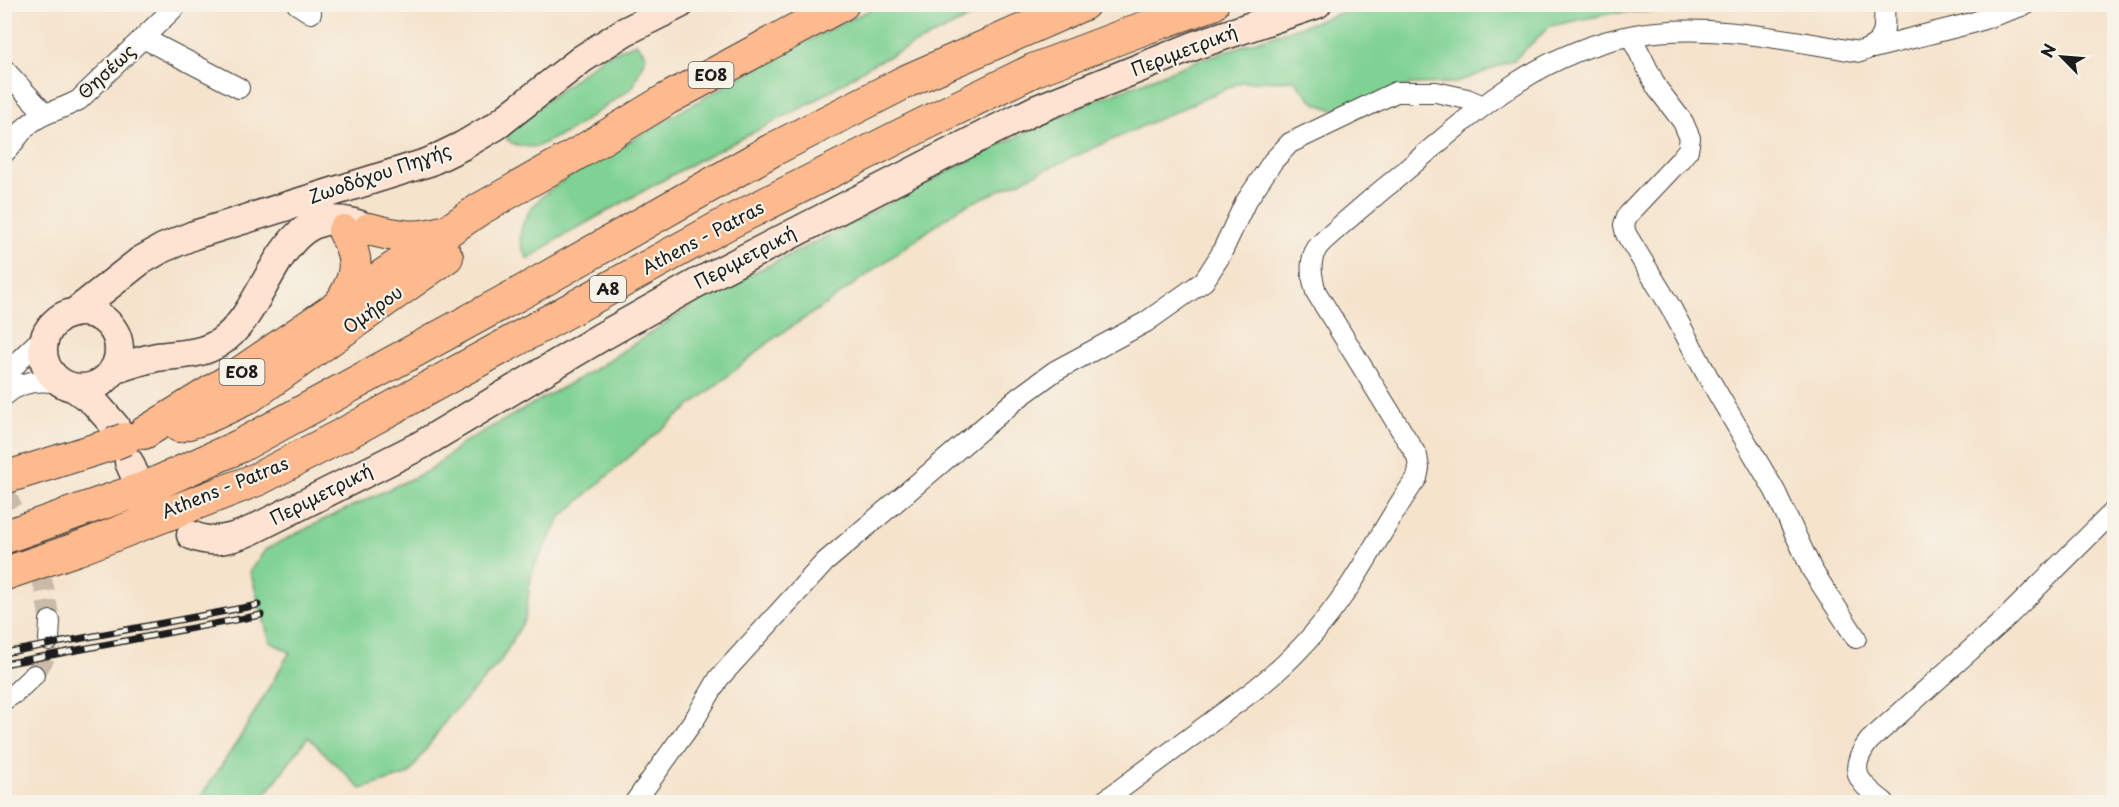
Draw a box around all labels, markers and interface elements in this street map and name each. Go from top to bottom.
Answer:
street label: Περιμετρική [1126,17,1241,82]
north arrow [2032,27,2092,87]
street label: Θησέως [71,37,141,105]
text: N [2034,39,2061,61]
road number: ΕΟ8 [688,62,734,88]
street label: Ζωοδόχου Πηγής [304,135,455,210]
street label: Athens - Patras [636,193,768,280]
street label: Περιμετρική [688,218,800,295]
road number: Α8 [590,276,626,302]
street label: Ομήρου [337,278,408,340]
road number: ΕΟ8 [220,359,264,385]
street label: Athens - Patras [157,449,292,524]
street label: Περιμετρική [264,456,376,531]

